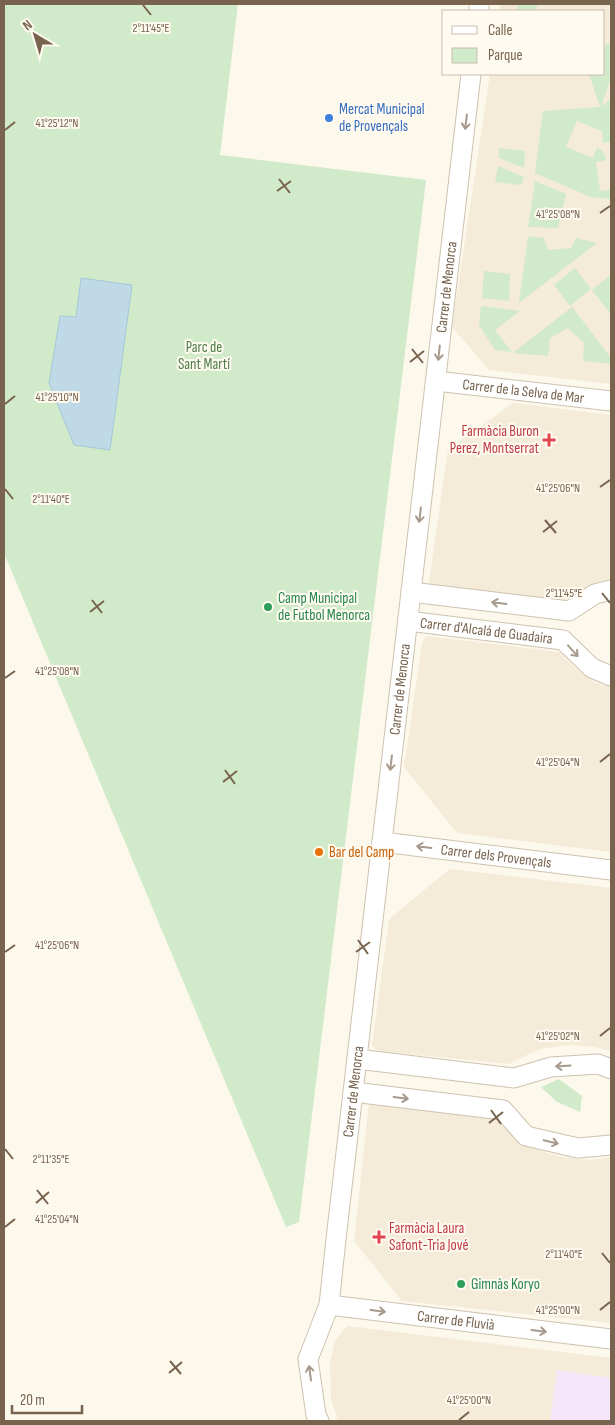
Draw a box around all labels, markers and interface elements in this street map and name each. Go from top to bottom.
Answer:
north arrow [10,10,60,60]
legend [442,10,605,75]
text: N [19,16,35,34]
text: 2°11'45"E [133,21,169,36]
text: Calle [488,21,512,40]
text: Parque [488,46,523,65]
place label: Mercat Municipal de Provençals [339,100,425,136]
marker: Mercat Municipal de Provençals [323,112,335,124]
one-way arrow [461,114,471,130]
text: 41°25'12"N [36,116,78,131]
text: 41°25'08"N [536,207,580,222]
street label: Carrer de Menorca [432,240,462,334]
park label: Parc de Sant Martí [178,338,230,374]
one-way arrow [434,345,444,361]
street label: Carrer de la Selva de Mar [462,375,586,408]
text: 41°25'10"N [35,390,79,405]
place label: Farmàcia Buron Perez, Montserrat [450,422,539,458]
marker: Farmàcia Buron Perez, Montserrat [543,434,555,446]
text: 41°25'06"N [536,481,580,496]
text: 2°11'40"E [32,492,70,507]
one-way arrow [415,506,425,522]
text: 2°11'45"E [546,586,582,601]
place label: Camp Municipal de Futbol Menorca [278,589,370,625]
one-way arrow [491,598,507,608]
marker: Camp Municipal de Futbol Menorca [262,601,274,613]
street label: Carrer d'Alcalá de Guadaira [419,614,554,649]
street label: Carrer de Menorca [385,642,415,736]
one-way arrow [567,644,579,657]
text: 41°25'08"N [35,664,79,679]
one-way arrow [386,755,396,771]
text: 41°25'04"N [536,755,580,770]
street label: Carrer dels Provençals [440,840,552,873]
one-way arrow [416,842,432,852]
place label: Bar del Camp [329,843,394,862]
marker: Bar del Camp [313,846,325,858]
text: 41°25'06"N [35,938,79,953]
text: 41°25'02"N [536,1029,580,1044]
street label: Carrer de Menorca [339,1045,368,1138]
one-way arrow [556,1062,572,1071]
one-way arrow [393,1093,409,1103]
one-way arrow [542,1137,558,1147]
text: 2°11'35"E [33,1152,69,1167]
text: 41°25'04"N [35,1212,79,1227]
place label: Farmàcia Laura Safont-Tria Jové [389,1219,468,1255]
marker: Farmàcia Laura Safont-Tria Jové [373,1231,385,1243]
text: 2°11'40"E [545,1247,583,1262]
place label: Gimnàs Koryo [471,1275,540,1294]
marker: Gimnàs Koryo [455,1278,467,1290]
text: 41°25'00"N [536,1303,580,1318]
one-way arrow [370,1306,386,1316]
street label: Carrer de Fluvià [416,1307,496,1335]
one-way arrow [531,1326,547,1336]
one-way arrow [305,1366,315,1382]
scale bar [12,1382,82,1414]
text: 20 m [20,1391,45,1410]
text: 41°25'00"N [447,1393,491,1408]

